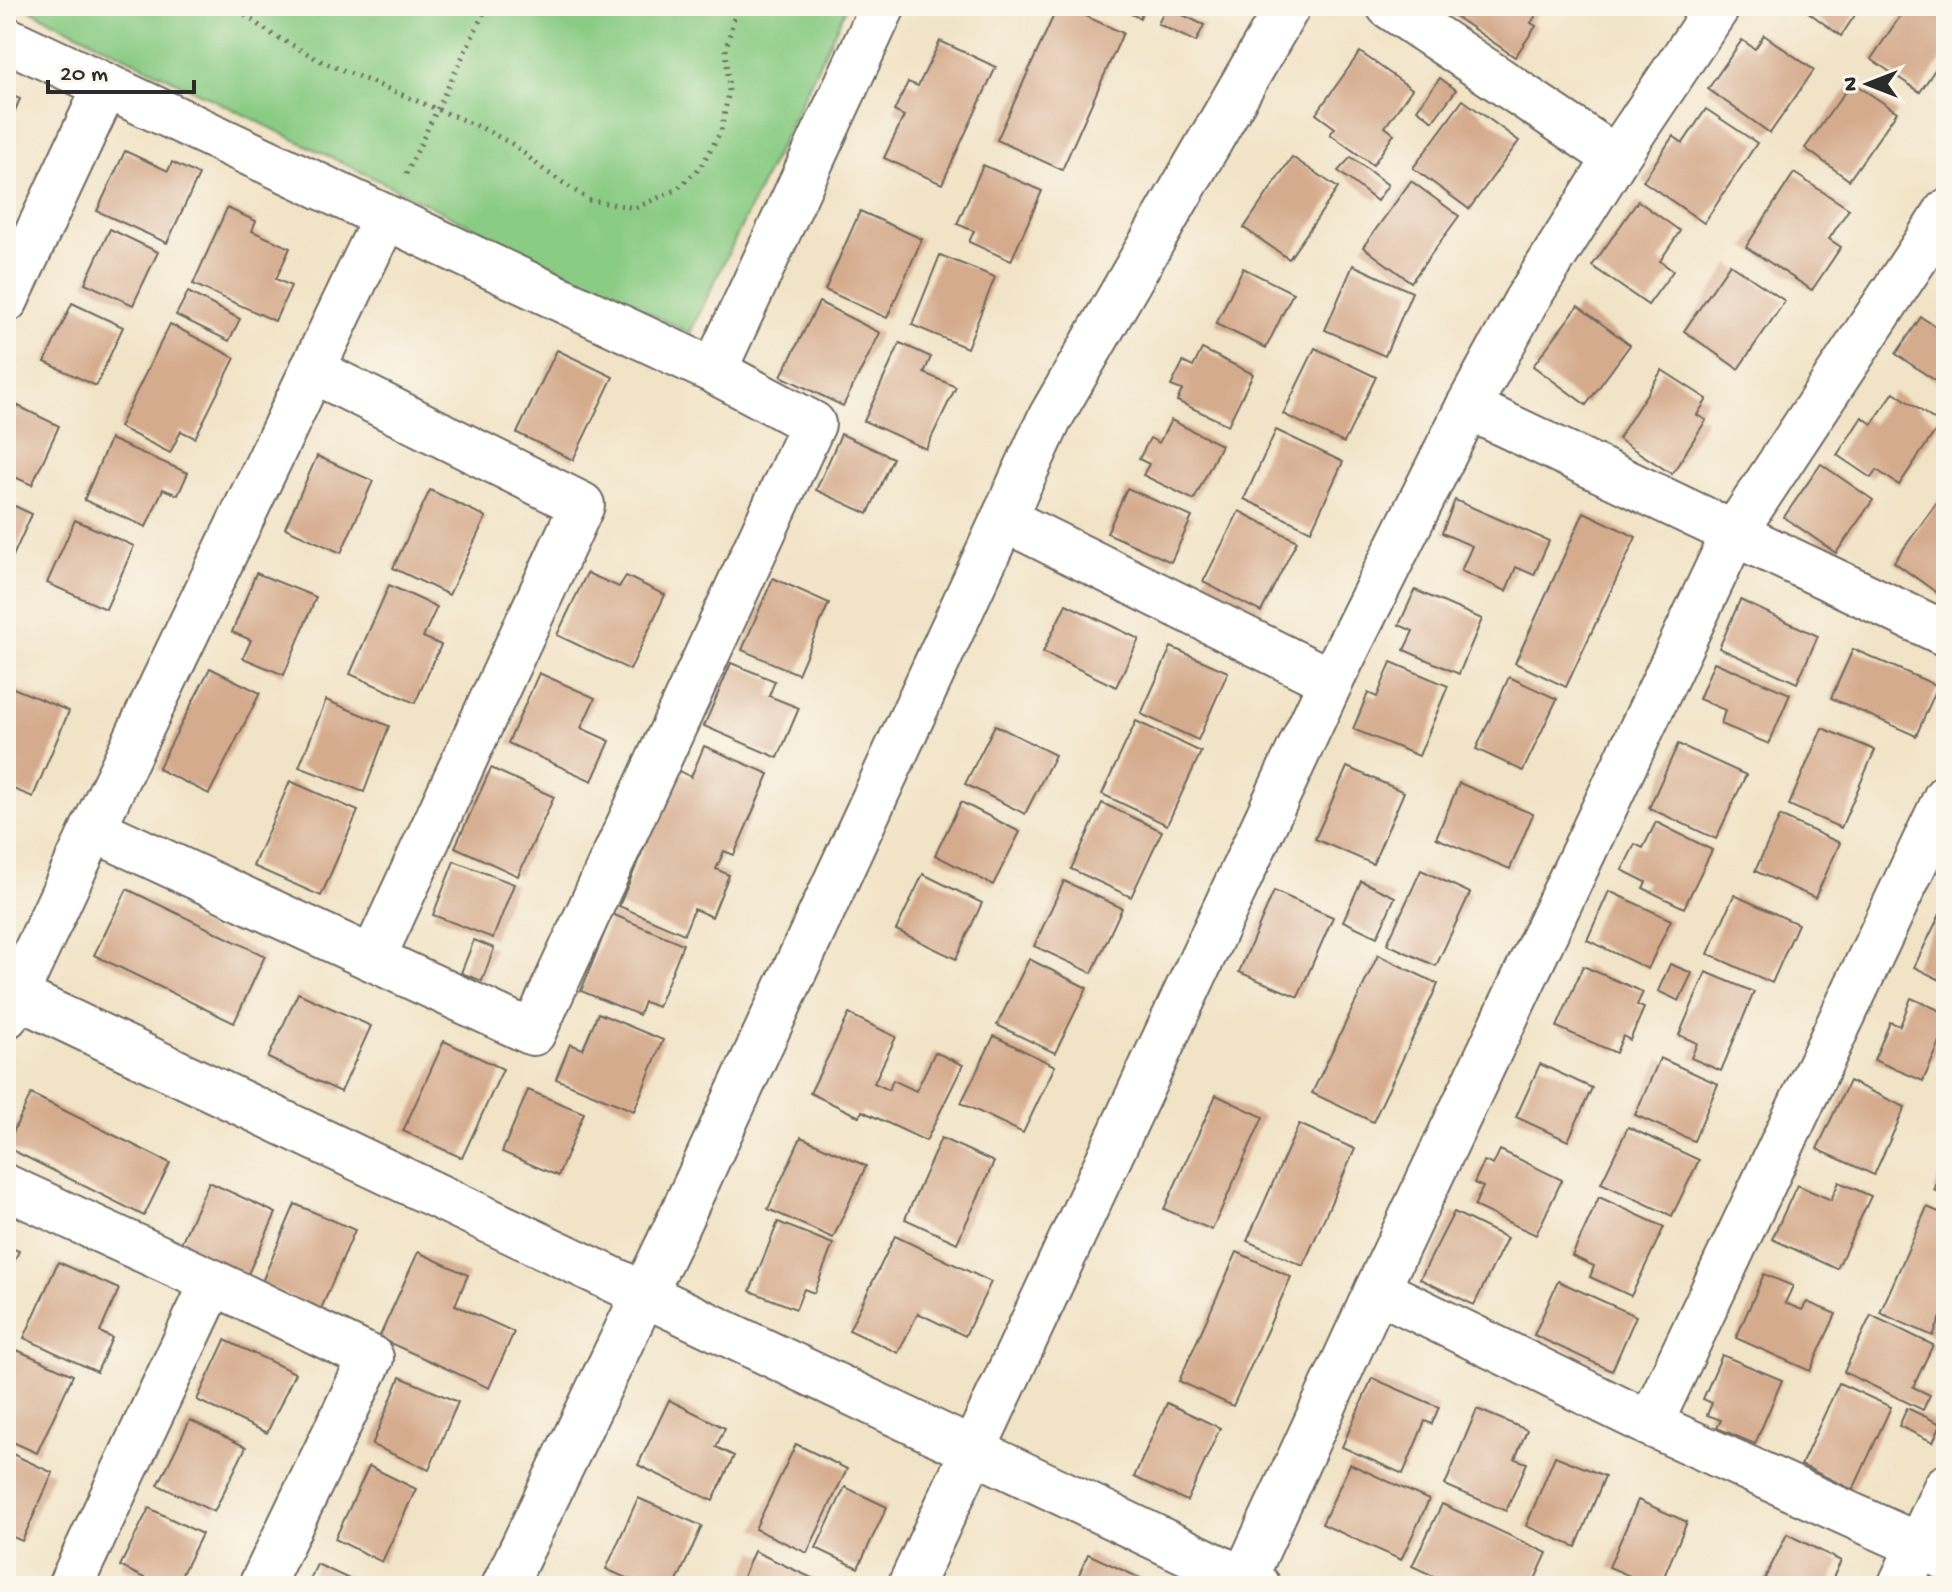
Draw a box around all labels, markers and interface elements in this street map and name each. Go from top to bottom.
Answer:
scale bar [48,44,194,94]
north arrow [1828,44,1908,124]
text: 20 m [60,61,108,90]
text: N [1839,77,1865,91]

